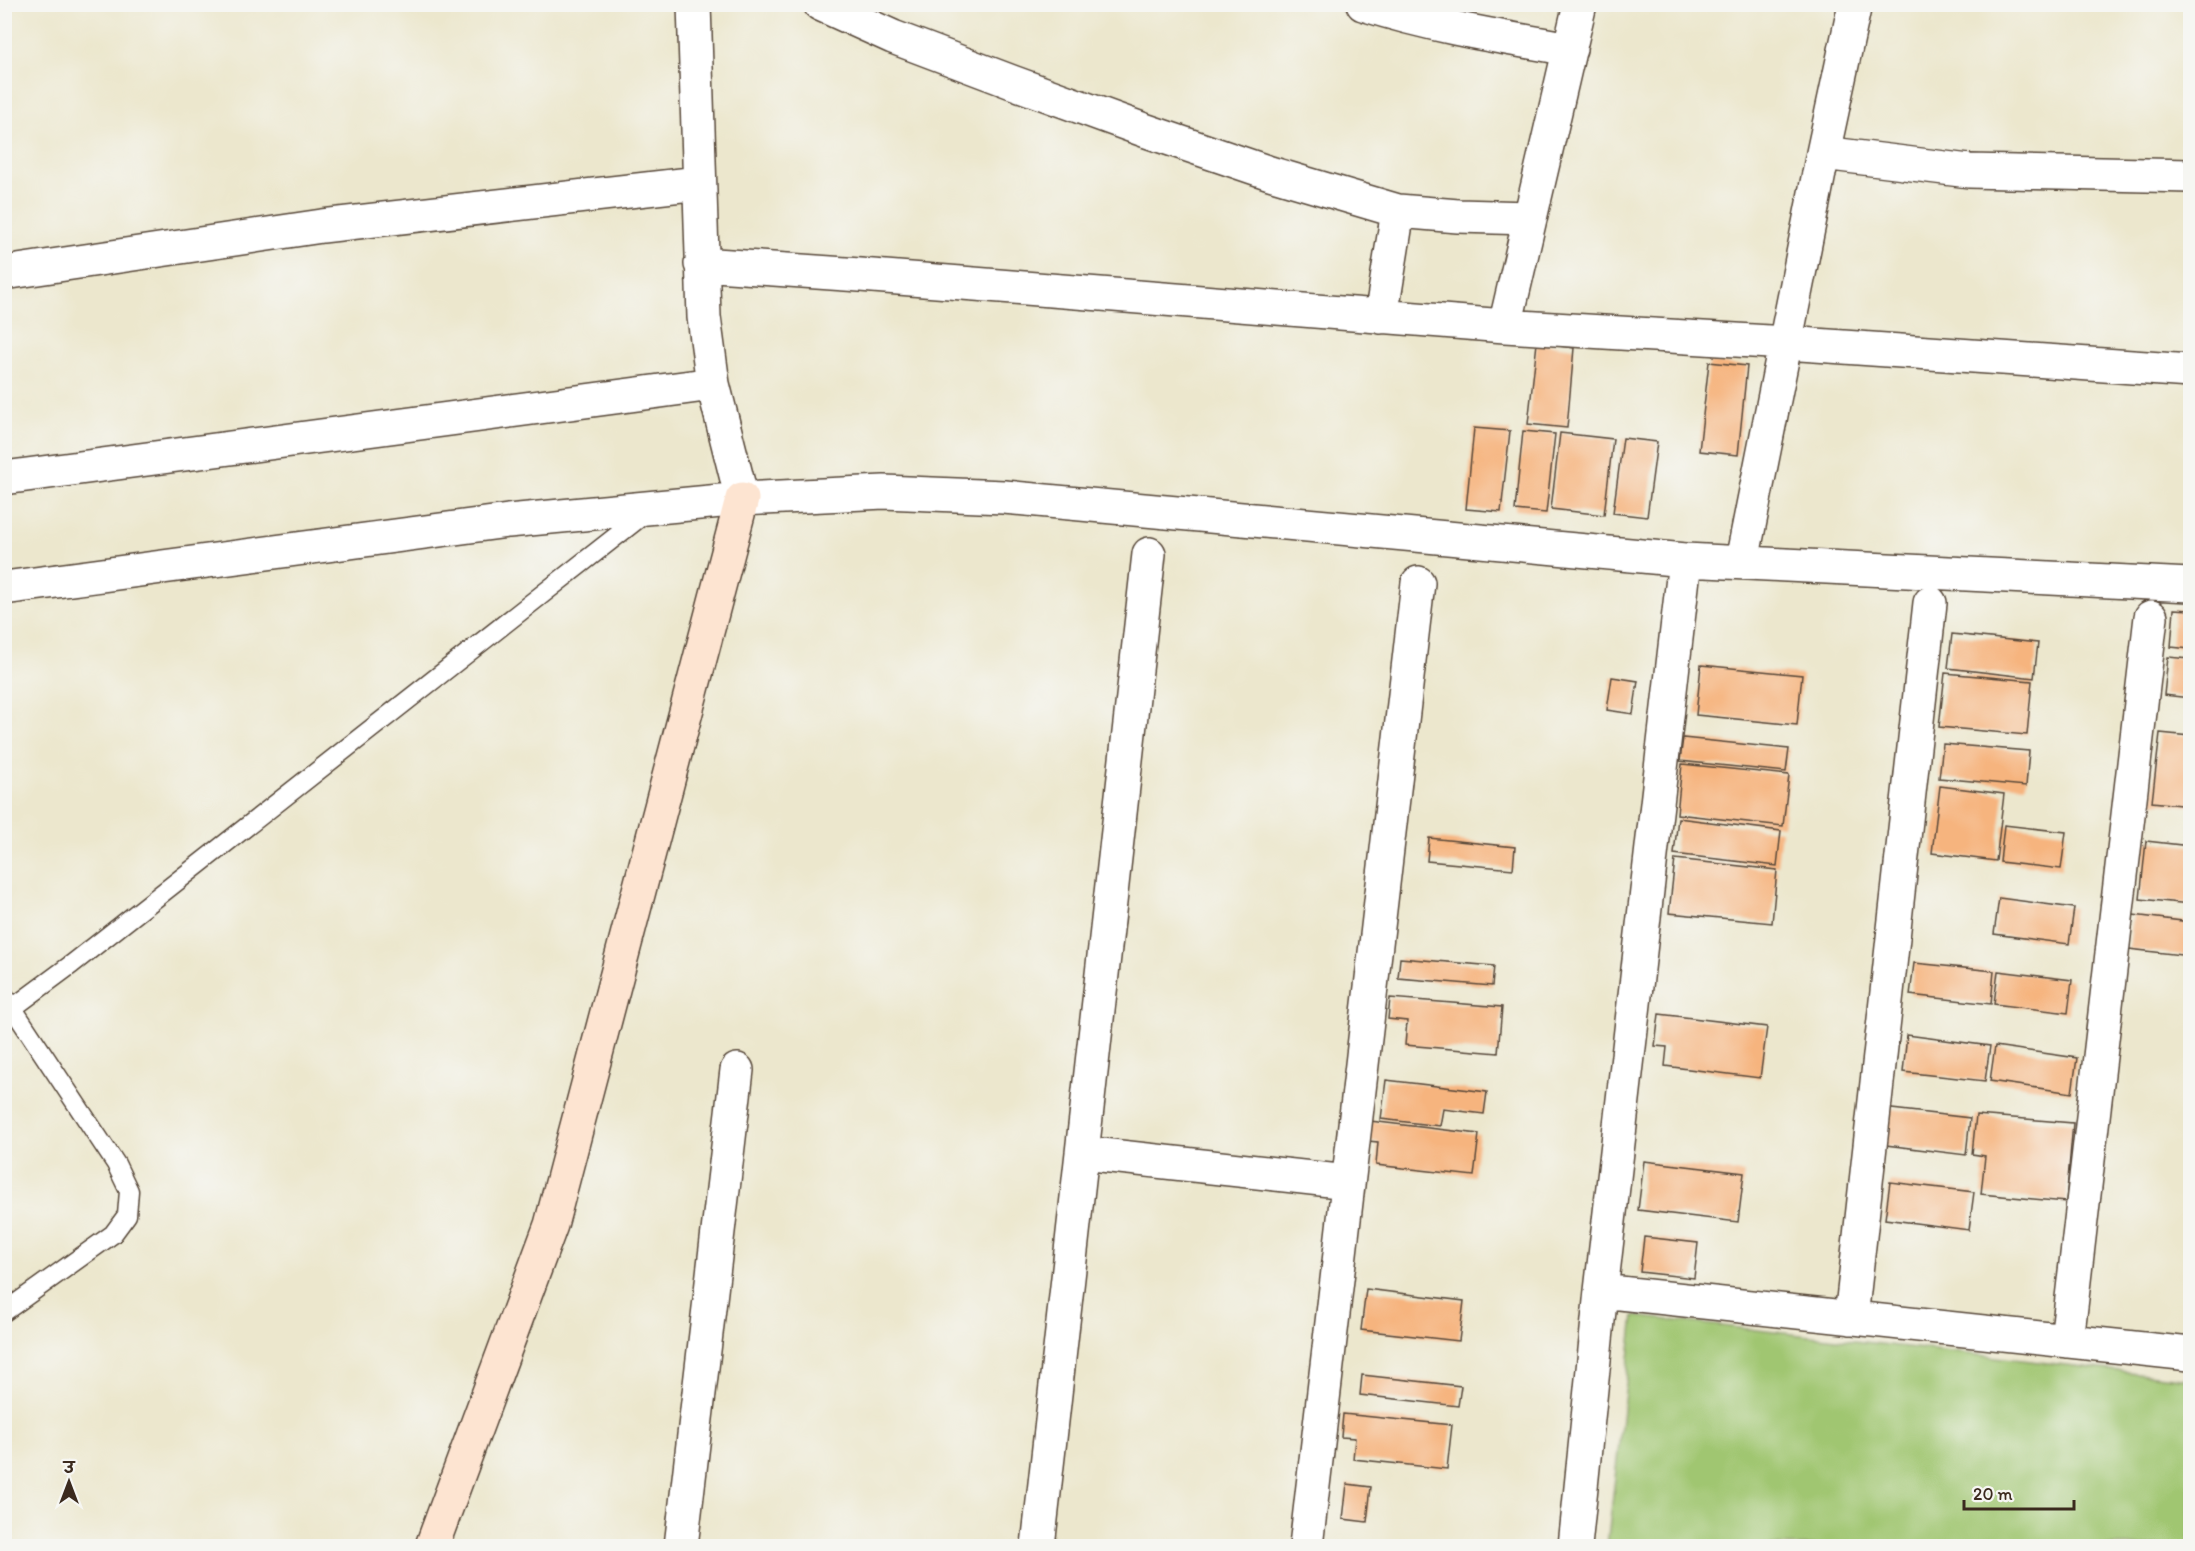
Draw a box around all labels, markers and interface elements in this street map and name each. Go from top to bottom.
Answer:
north arrow [39,1452,99,1512]
text: उ [62,1458,76,1477]
scale bar [1964,1473,2074,1511]
text: 20 m [1973,1483,2013,1505]

